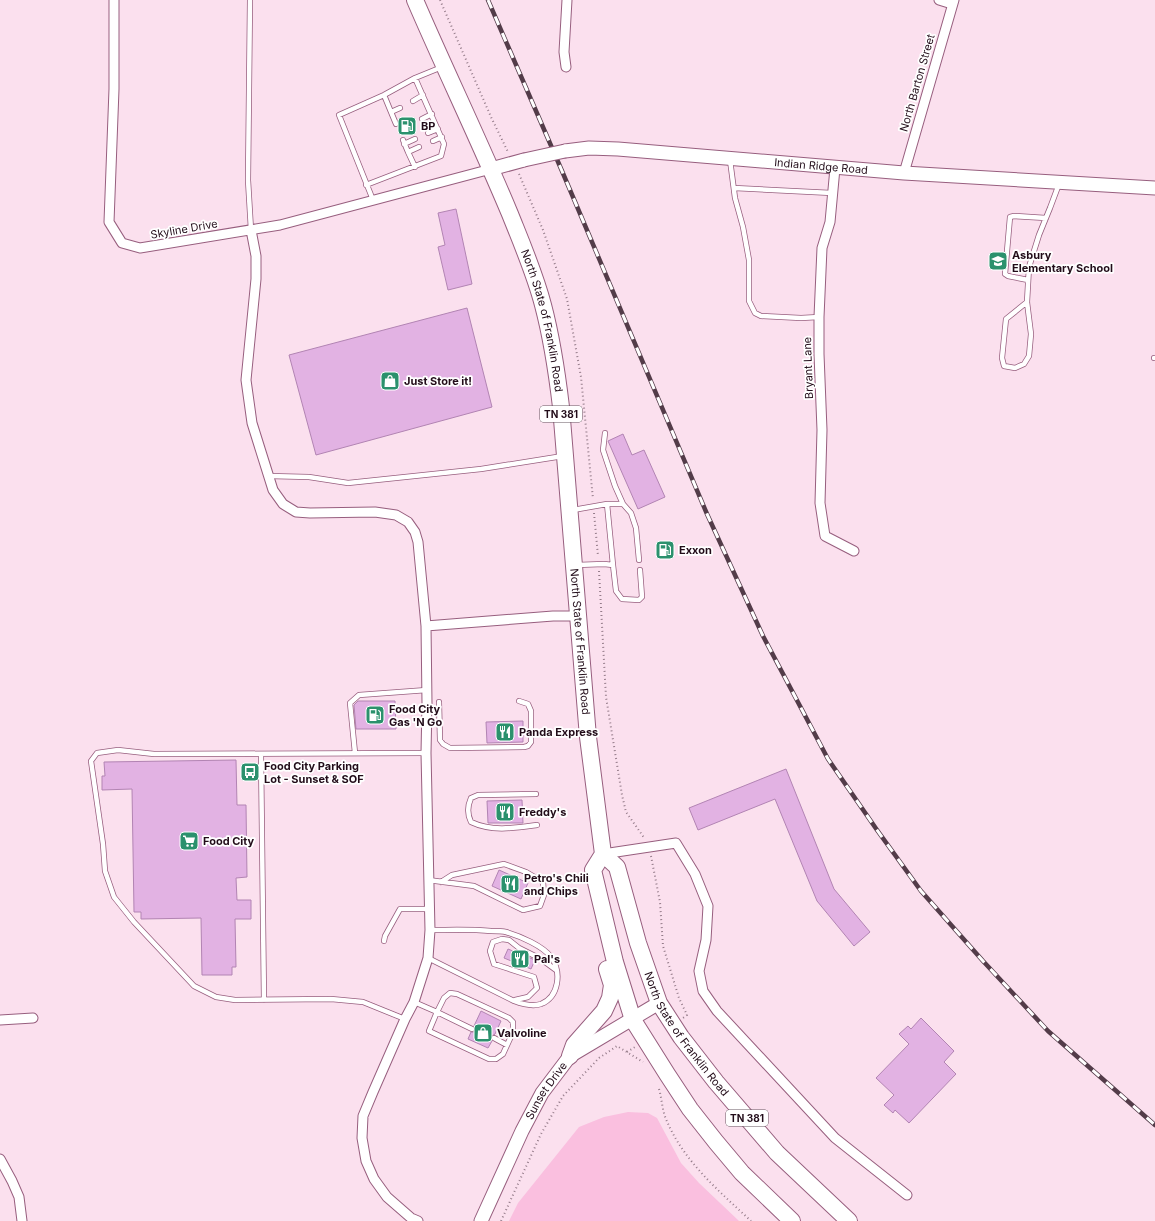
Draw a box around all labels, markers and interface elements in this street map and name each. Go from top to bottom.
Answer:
street label: North Barton Street [896,32,938,133]
fuel station icon: BP [396,115,418,137]
place label: BP [421,119,435,133]
street label: Indian Ridge Road [774,155,869,177]
street label: Skyline Drive [149,216,219,242]
street label: North State of Franklin Road [518,247,566,393]
place label: Asbury Elementary School [1012,248,1113,275]
school or university icon: Asbury Elementary School [987,250,1009,272]
street label: Bryant Lane [800,337,816,399]
shop icon: Just Store it! [379,370,401,392]
place label: Just Store it! [404,374,472,388]
road number: TN 381 [540,406,582,422]
fuel station icon: Exxon [654,539,676,561]
place label: Exxon [679,543,712,557]
street label: North State of Franklin Road [567,568,593,715]
place label: Food City Gas 'N Go [389,702,442,729]
fuel station icon: Food City Gas 'N Go [364,704,386,726]
restaurant icon: Panda Express [494,721,516,743]
place label: Panda Express [519,725,598,739]
place label: Food City Parking Lot - Sunset & SOF [264,759,364,786]
bus stop icon: Food City Parking Lot - Sunset & SOF [239,761,261,783]
restaurant icon: Freddy's [494,801,516,823]
place label: Freddy's [519,805,566,819]
supermarket icon: Food City [178,830,200,852]
place label: Food City [203,834,255,848]
place label: Petro's Chili and Chips [524,871,589,898]
restaurant icon: Petro's Chili and Chips [499,873,521,895]
restaurant icon: Pal's [509,948,531,970]
place label: Pal's [534,952,560,966]
street label: North State of Franklin Road [642,970,732,1099]
shop icon: Valvoline [472,1022,494,1044]
place label: Valvoline [497,1026,547,1040]
street label: Sunset Drive [522,1059,570,1122]
road number: TN 381 [726,1110,768,1126]

